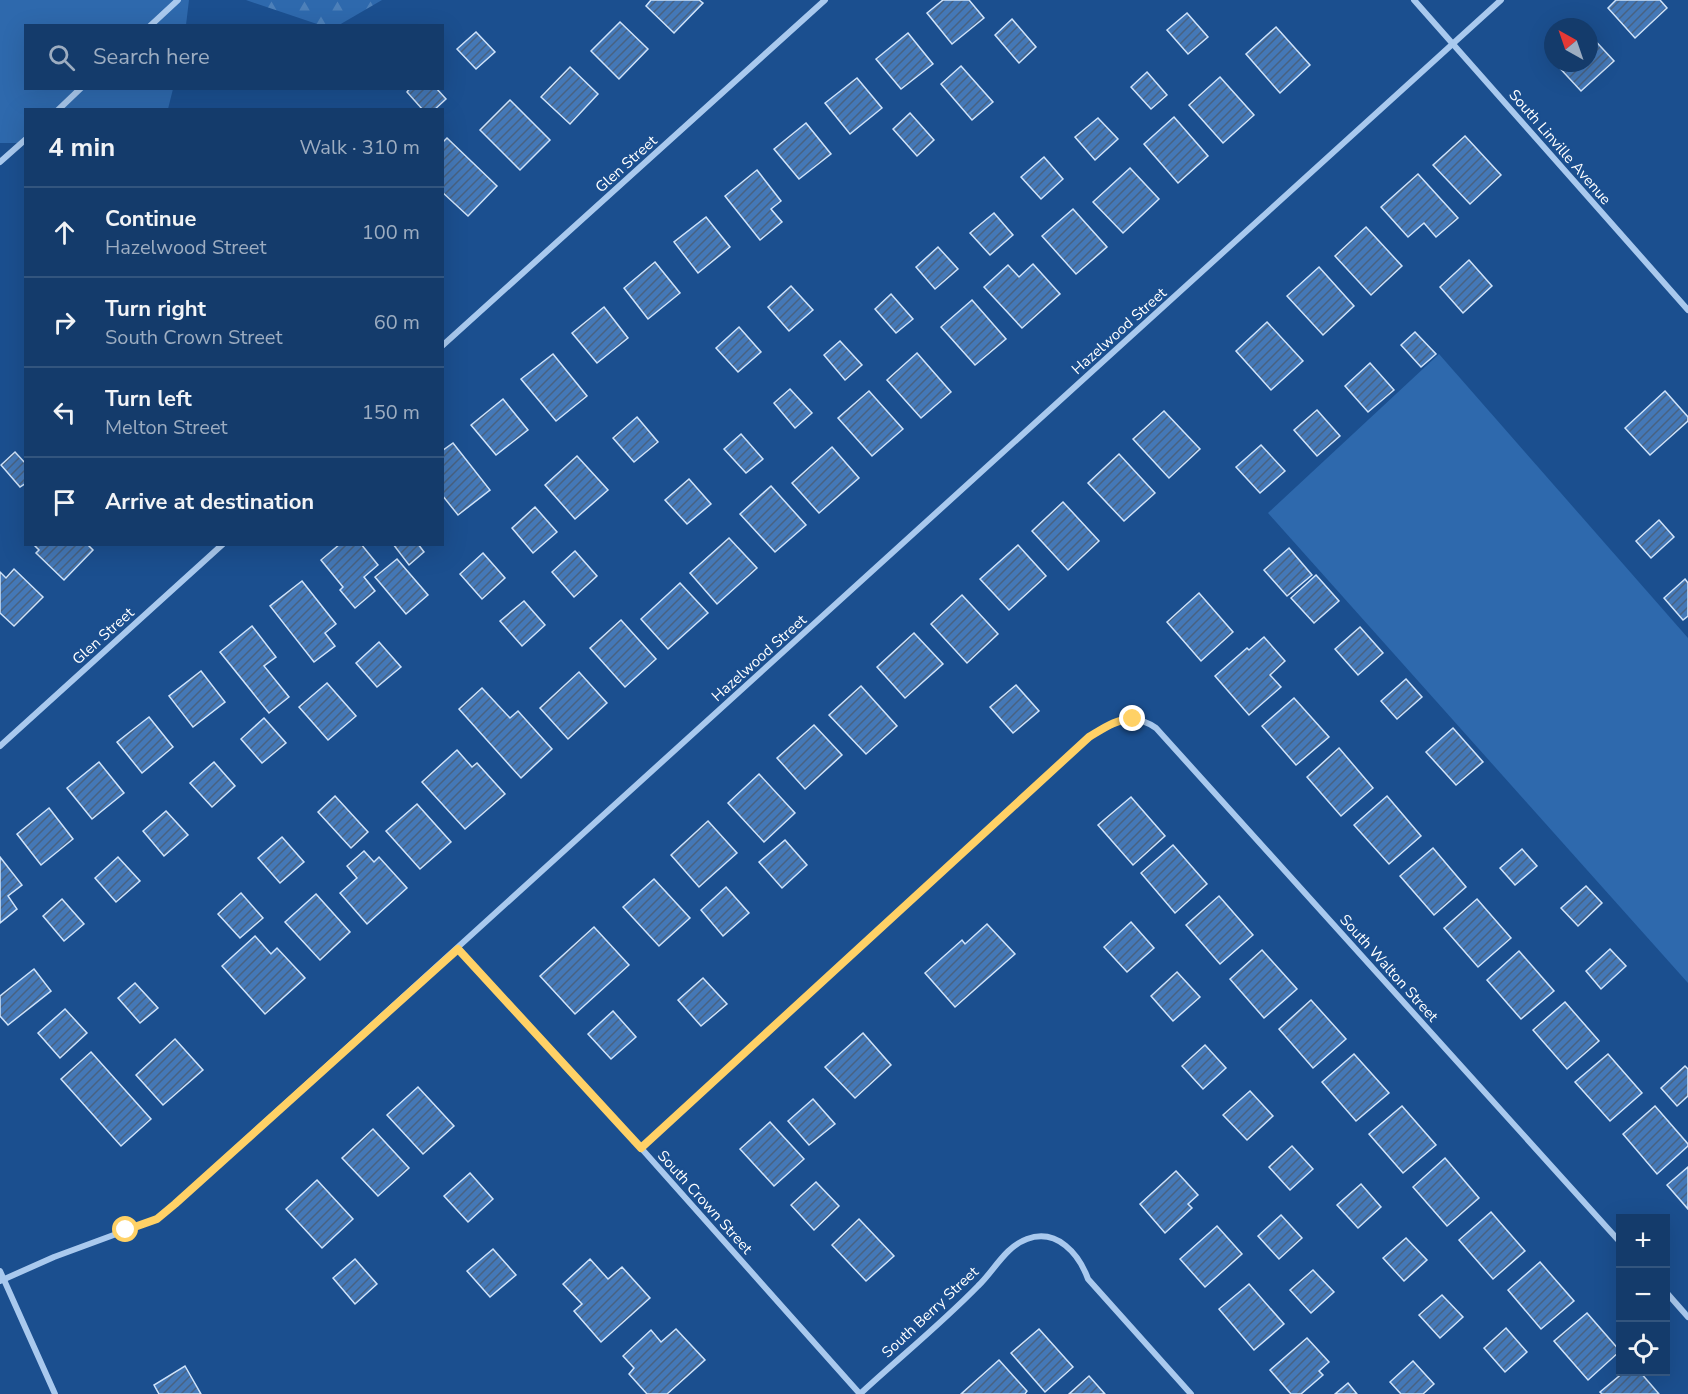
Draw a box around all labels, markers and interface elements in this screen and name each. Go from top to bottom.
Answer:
north arrow [1544,18,1598,72]
search box [24,24,444,90]
icon: search [45,41,78,74]
text: Search here [93,42,210,72]
street label: South Linville Avenue [1504,85,1616,209]
text: 4 min [48,130,115,165]
street label: Glen Street [591,130,662,197]
text: Walk · 310 m [300,134,420,161]
text: Continue [105,204,196,234]
icon: ahead [48,216,81,249]
text: 100 m [362,219,420,246]
text: Hazelwood Street [105,234,267,261]
street label: Hazelwood Street [1067,283,1171,379]
text: Turn right [105,294,206,324]
icon: right [48,306,81,339]
text: 60 m [374,309,420,336]
text: South Crown Street [105,324,283,351]
text: Turn left [105,384,192,414]
icon: left [48,396,81,429]
text: 150 m [362,399,420,426]
text: Melton Street [105,414,228,441]
icon: arrive [48,486,81,519]
text: Arrive at destination [105,487,314,517]
street label: Glen Street [68,602,139,669]
street label: Hazelwood Street [707,610,811,706]
route end [1119,705,1145,731]
street label: South Walton Street [1335,910,1443,1027]
street label: South Crown Street [653,1146,757,1259]
map controls [1616,1214,1670,1376]
button: + [1616,1214,1670,1268]
route start [112,1216,138,1242]
street label: South Berry Street [877,1261,983,1362]
button: − [1616,1268,1670,1322]
button: locate [1616,1322,1670,1376]

